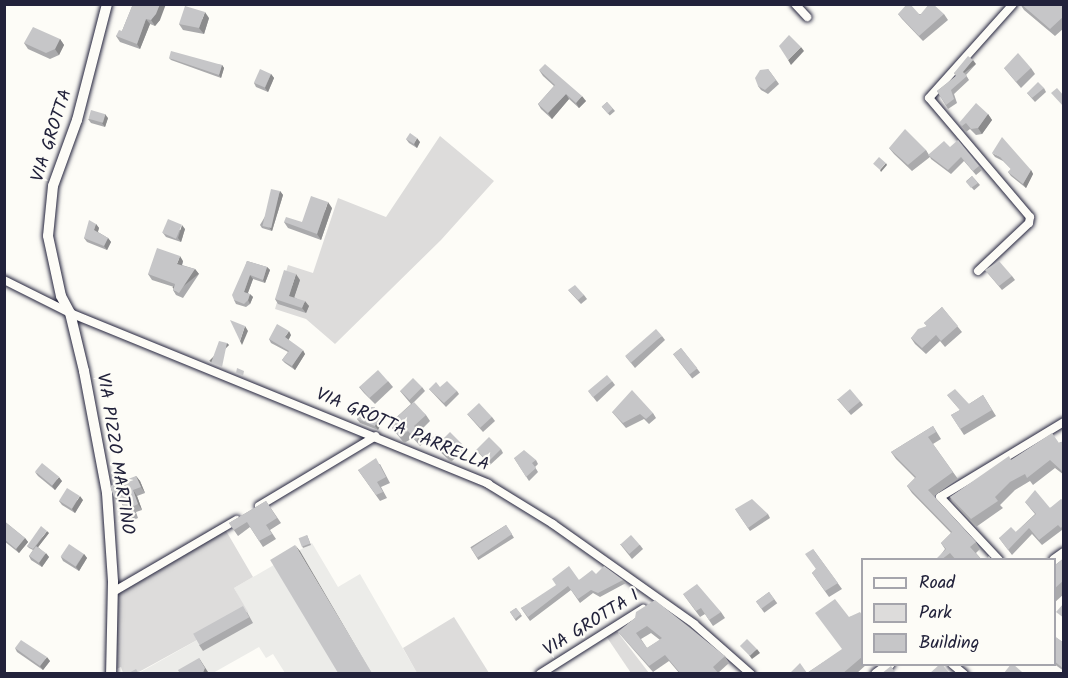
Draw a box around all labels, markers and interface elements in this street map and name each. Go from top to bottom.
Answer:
street label: VIA GROTTA [28,87,78,185]
street label: VIA PIZZO MARTINO [91,372,137,536]
street label: VIA GROTTA PARRELLA [312,385,492,477]
legend [861,558,1056,666]
text: Road [919,569,955,598]
street label: VIA GROTTA I [540,586,644,662]
text: Park [919,599,952,628]
text: Building [919,629,979,658]

